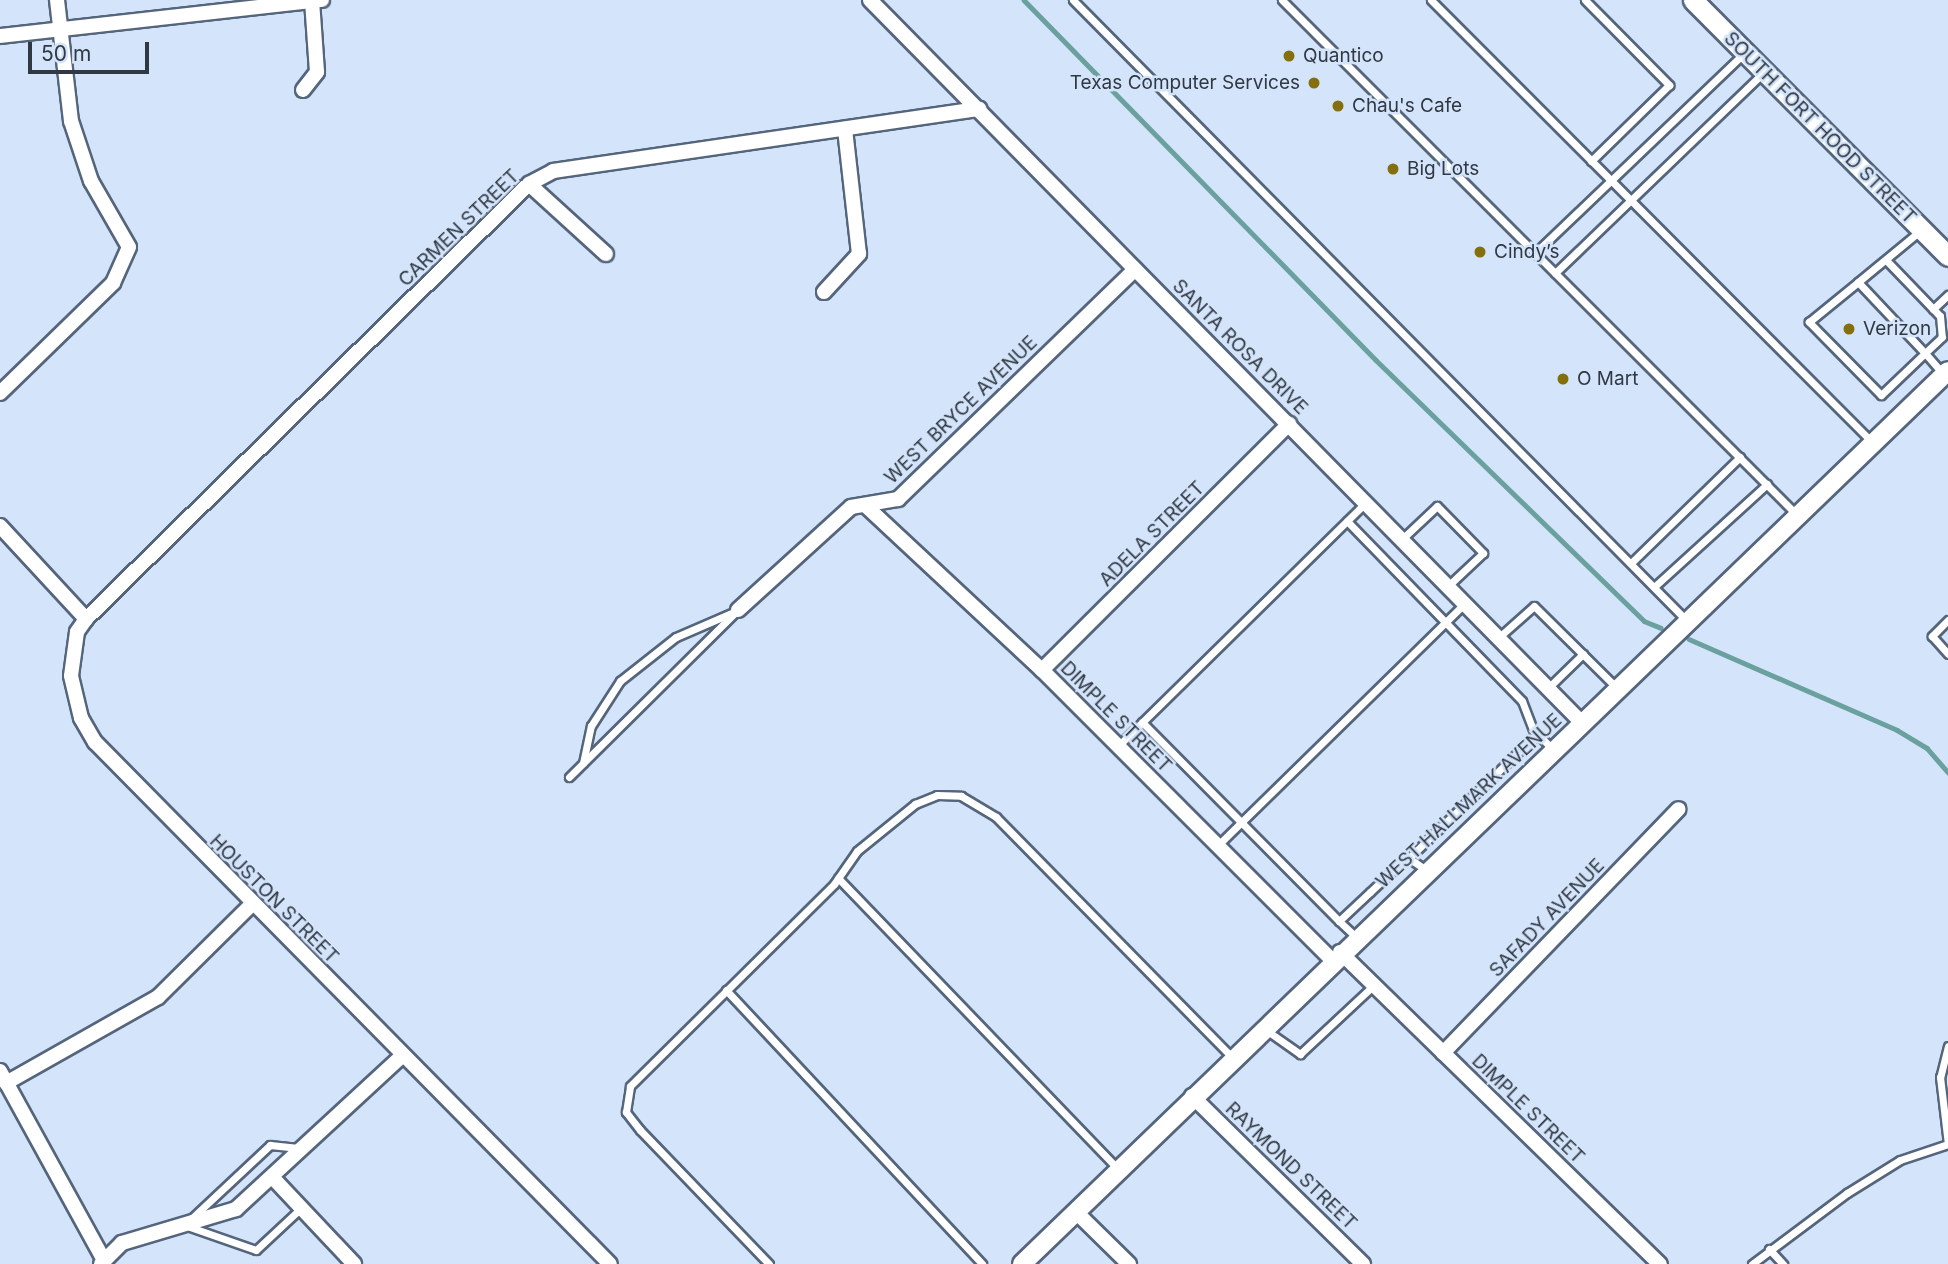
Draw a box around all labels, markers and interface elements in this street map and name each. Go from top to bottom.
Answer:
street label: SOUTH FORT HOOD STREET [1719,27,1921,229]
scale bar [32,28,152,72]
text: 50 m [41,41,91,66]
place label: Quantico [1303,45,1384,67]
marker: Quantico [1281,48,1297,64]
place label: Texas Computer Services [1070,72,1300,94]
marker: Texas Computer Services [1306,75,1322,91]
place label: Chau's Cafe [1352,95,1462,117]
marker: Chau's Cafe [1330,98,1346,114]
place label: Big Lots [1407,158,1479,180]
marker: Big Lots [1385,161,1401,177]
street label: CARMEN STREET [394,165,524,291]
place label: Cindy’s [1494,241,1560,263]
marker: Cindy’s [1472,244,1488,260]
street label: SANTA ROSA DRIVE [1168,275,1312,419]
place label: Verizon [1863,318,1931,340]
marker: Verizon [1841,321,1857,337]
street label: WEST BRYCE AVENUE [880,331,1042,489]
place label: O Mart [1577,368,1638,390]
marker: O Mart [1555,371,1571,387]
street label: ADELA STREET [1095,477,1209,591]
street label: DIMPLE STREET [1056,657,1176,777]
street label: WEST HALLMARK AVENUE [1371,709,1567,893]
street label: HOUSTON STREET [205,830,343,968]
street label: SAFADY AVENUE [1485,854,1609,982]
street label: DIMPLE STREET [1467,1050,1589,1168]
street label: RAYMOND STREET [1221,1097,1361,1235]

